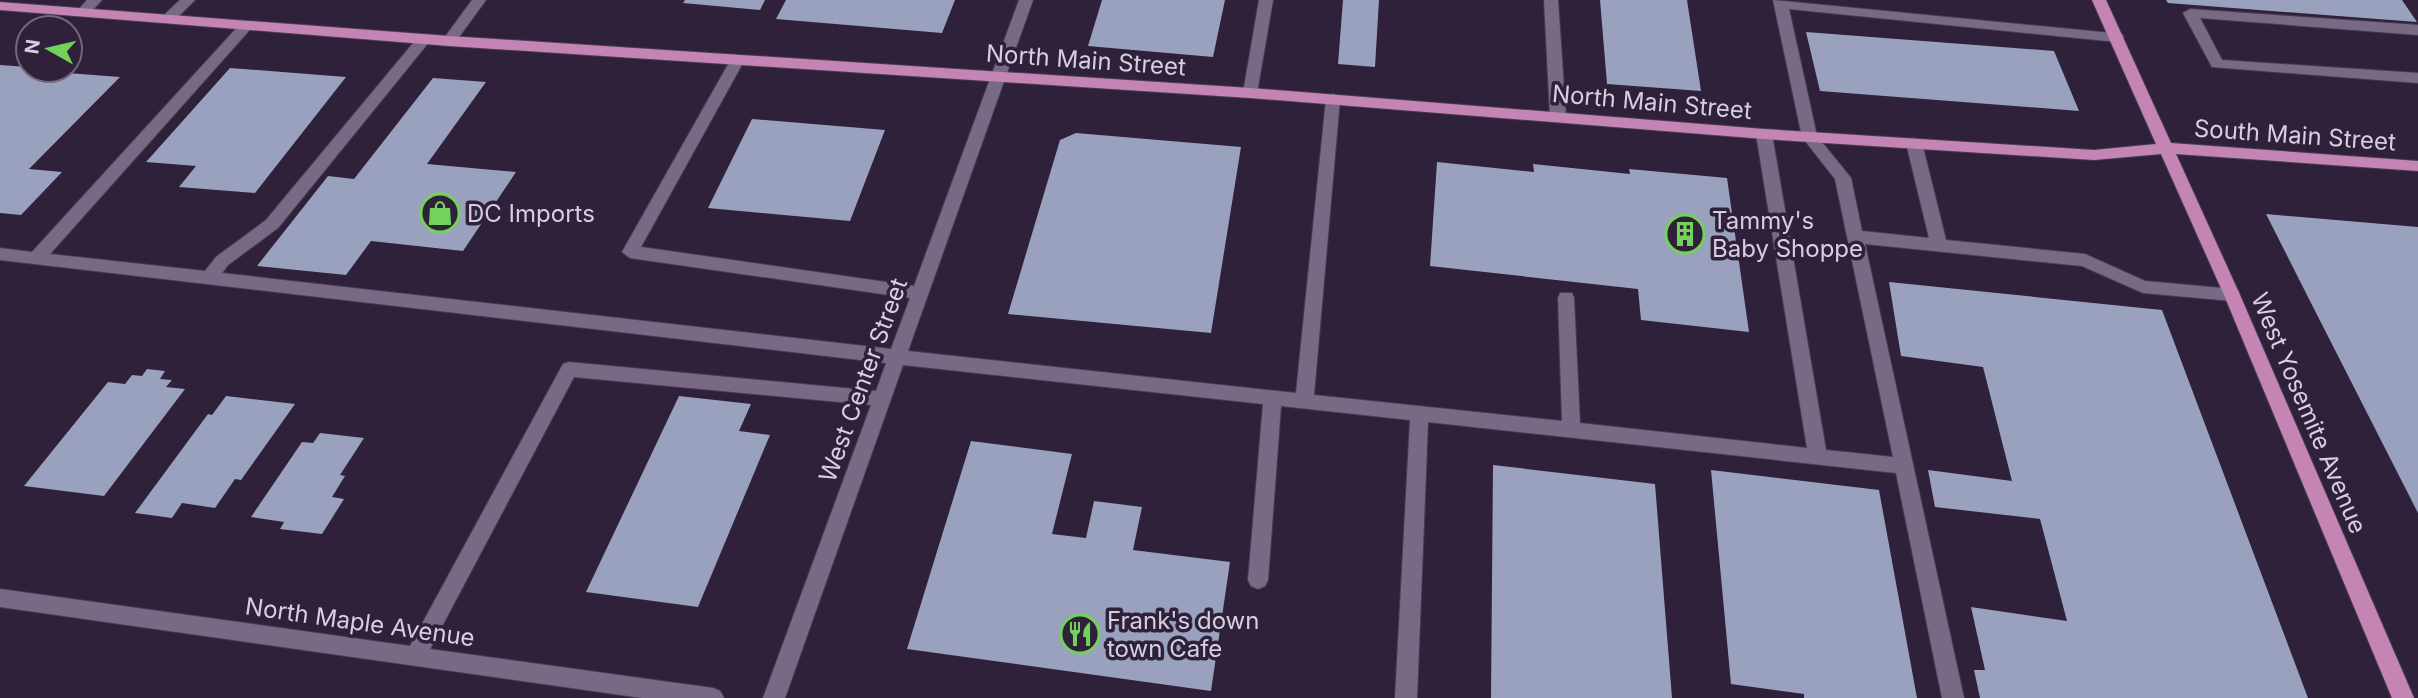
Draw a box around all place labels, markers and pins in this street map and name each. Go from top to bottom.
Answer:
shop icon: DC Imports [419,192,461,234]
place label: DC Imports [467,199,595,228]
place label: Tammy's Baby Shoppe [1712,206,1863,263]
building icon: Tammy's Baby Shoppe [1664,213,1706,255]
place label: Frank's down town Cafe [1107,606,1259,663]
restaurant icon: Frank's down town Cafe [1059,613,1101,655]

